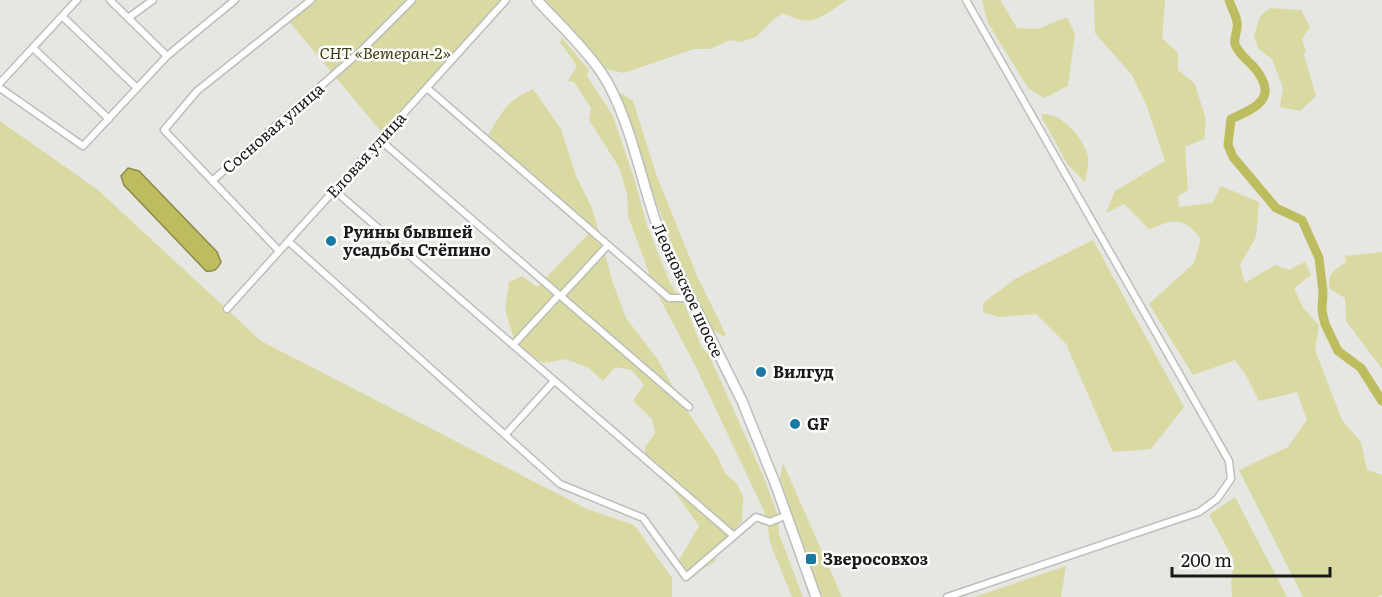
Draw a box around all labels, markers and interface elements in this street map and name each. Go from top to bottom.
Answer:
park label: СНТ «Ветеран-2» [319,40,451,64]
street label: Сосновая улица [216,76,329,178]
street label: Еловая улица [320,106,411,203]
street label: Леоновское шоссе [647,218,731,361]
place label: Руины бывшей усадьбы Стёпино [343,219,491,261]
marker: Руины бывшей усадьбы Стёпино [324,234,338,248]
place label: Вилгуд [773,359,834,383]
marker: Вилгуд [754,365,768,379]
place label: GF [807,411,830,435]
marker: GF [788,417,802,431]
scale bar [1172,540,1330,578]
place label: Зверосовхоз [823,546,928,570]
text: 200 m [1181,546,1232,573]
marker: Зверосовхоз [804,552,818,566]

